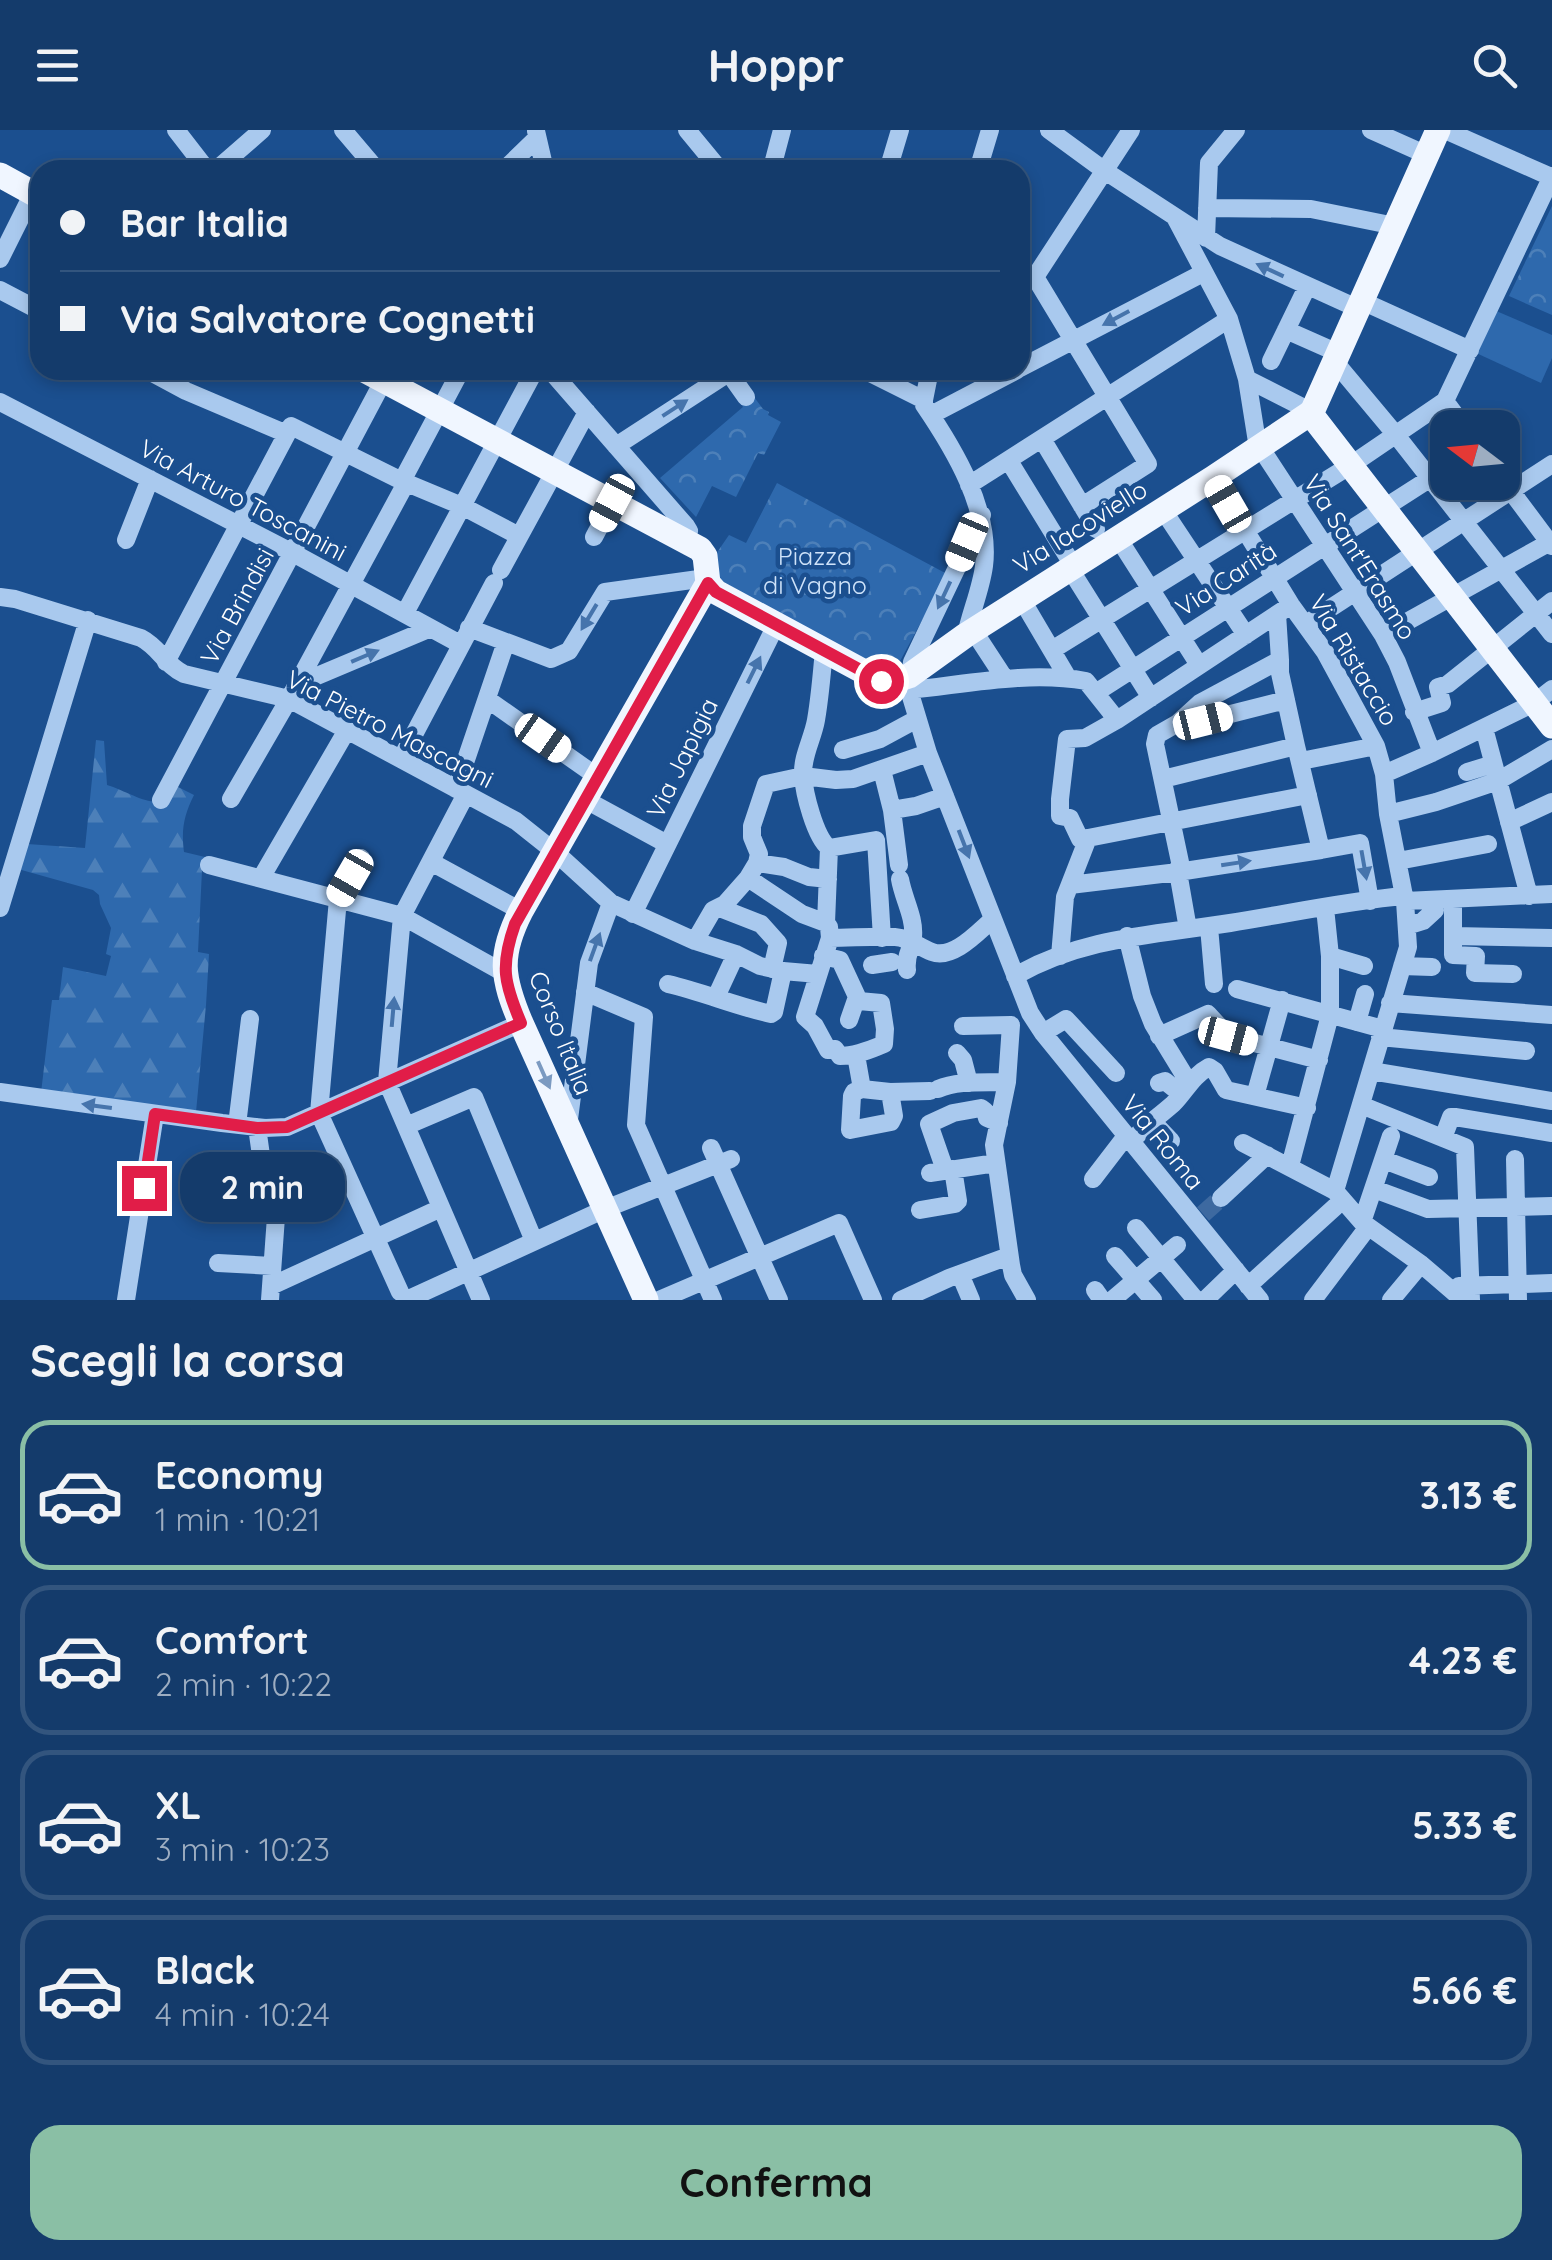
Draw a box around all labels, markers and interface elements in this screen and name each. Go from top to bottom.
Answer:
text: Hoppr [708,37,844,93]
icon: menu [30,38,85,93]
icon: search [1467,38,1522,93]
text: Bar Italia [120,199,289,247]
one-way arrow [1255,261,1284,278]
text: Via Salvatore Cognetti [120,295,535,343]
one-way arrow [1102,309,1131,326]
one-way arrow [661,399,688,417]
north arrow [1430,410,1520,500]
map controls [1430,410,1520,500]
street label: Via Arturo Toscanini [134,432,352,567]
street label: Via Sant'Erasmo [1297,468,1424,645]
car [585,469,639,537]
car [1200,471,1256,537]
street label: Via Iacoviello [1007,473,1153,580]
car [941,509,993,575]
street label: Via Carità [1169,535,1282,623]
park label: Piazza di Vagno [763,540,867,600]
street label: Via Brindisi [193,542,280,669]
one-way arrow [936,581,953,610]
street label: Via Ristaccio [1303,588,1406,731]
one-way arrow [581,603,598,631]
one-way arrow [350,648,379,664]
one-way arrow [745,655,762,684]
route start [859,659,904,704]
street label: Via Pietro Mascagni [281,663,499,794]
street label: Via Japigia [639,693,724,823]
car [1170,699,1236,743]
car [510,709,576,767]
one-way arrow [956,829,972,859]
car [322,845,378,911]
one-way arrow [1356,850,1372,881]
one-way arrow [1221,855,1252,870]
one-way arrow [588,931,603,961]
street label: Corso Italia [523,966,600,1099]
one-way arrow [386,996,402,1028]
car [1195,1014,1261,1058]
one-way arrow [536,1061,553,1090]
street label: Via Roma [1116,1088,1211,1196]
one-way arrow [81,1098,112,1114]
callout: 2 min [179,1153,344,1223]
route end [122,1166,167,1211]
text: 2 min [221,1167,304,1207]
text: Scegli la corsa [30,1332,345,1388]
icon: car [35,1450,125,1540]
text: Economy [155,1451,324,1499]
text: 3.13 € [1419,1471,1517,1519]
text: 1 min · 10:21 [155,1499,320,1539]
icon: car [35,1615,125,1705]
text: Comfort [155,1616,309,1664]
text: 4.23 € [1409,1636,1517,1684]
text: 2 min · 10:22 [155,1664,332,1704]
icon: car [35,1780,125,1870]
text: XL [155,1781,201,1829]
text: 5.33 € [1412,1801,1517,1849]
text: 3 min · 10:23 [155,1829,330,1869]
icon: car [35,1945,125,2035]
text: Black [155,1946,255,1994]
text: 5.66 € [1411,1966,1517,2014]
text: 4 min · 10:24 [155,1994,330,2034]
button: Conferma [30,2125,1522,2240]

